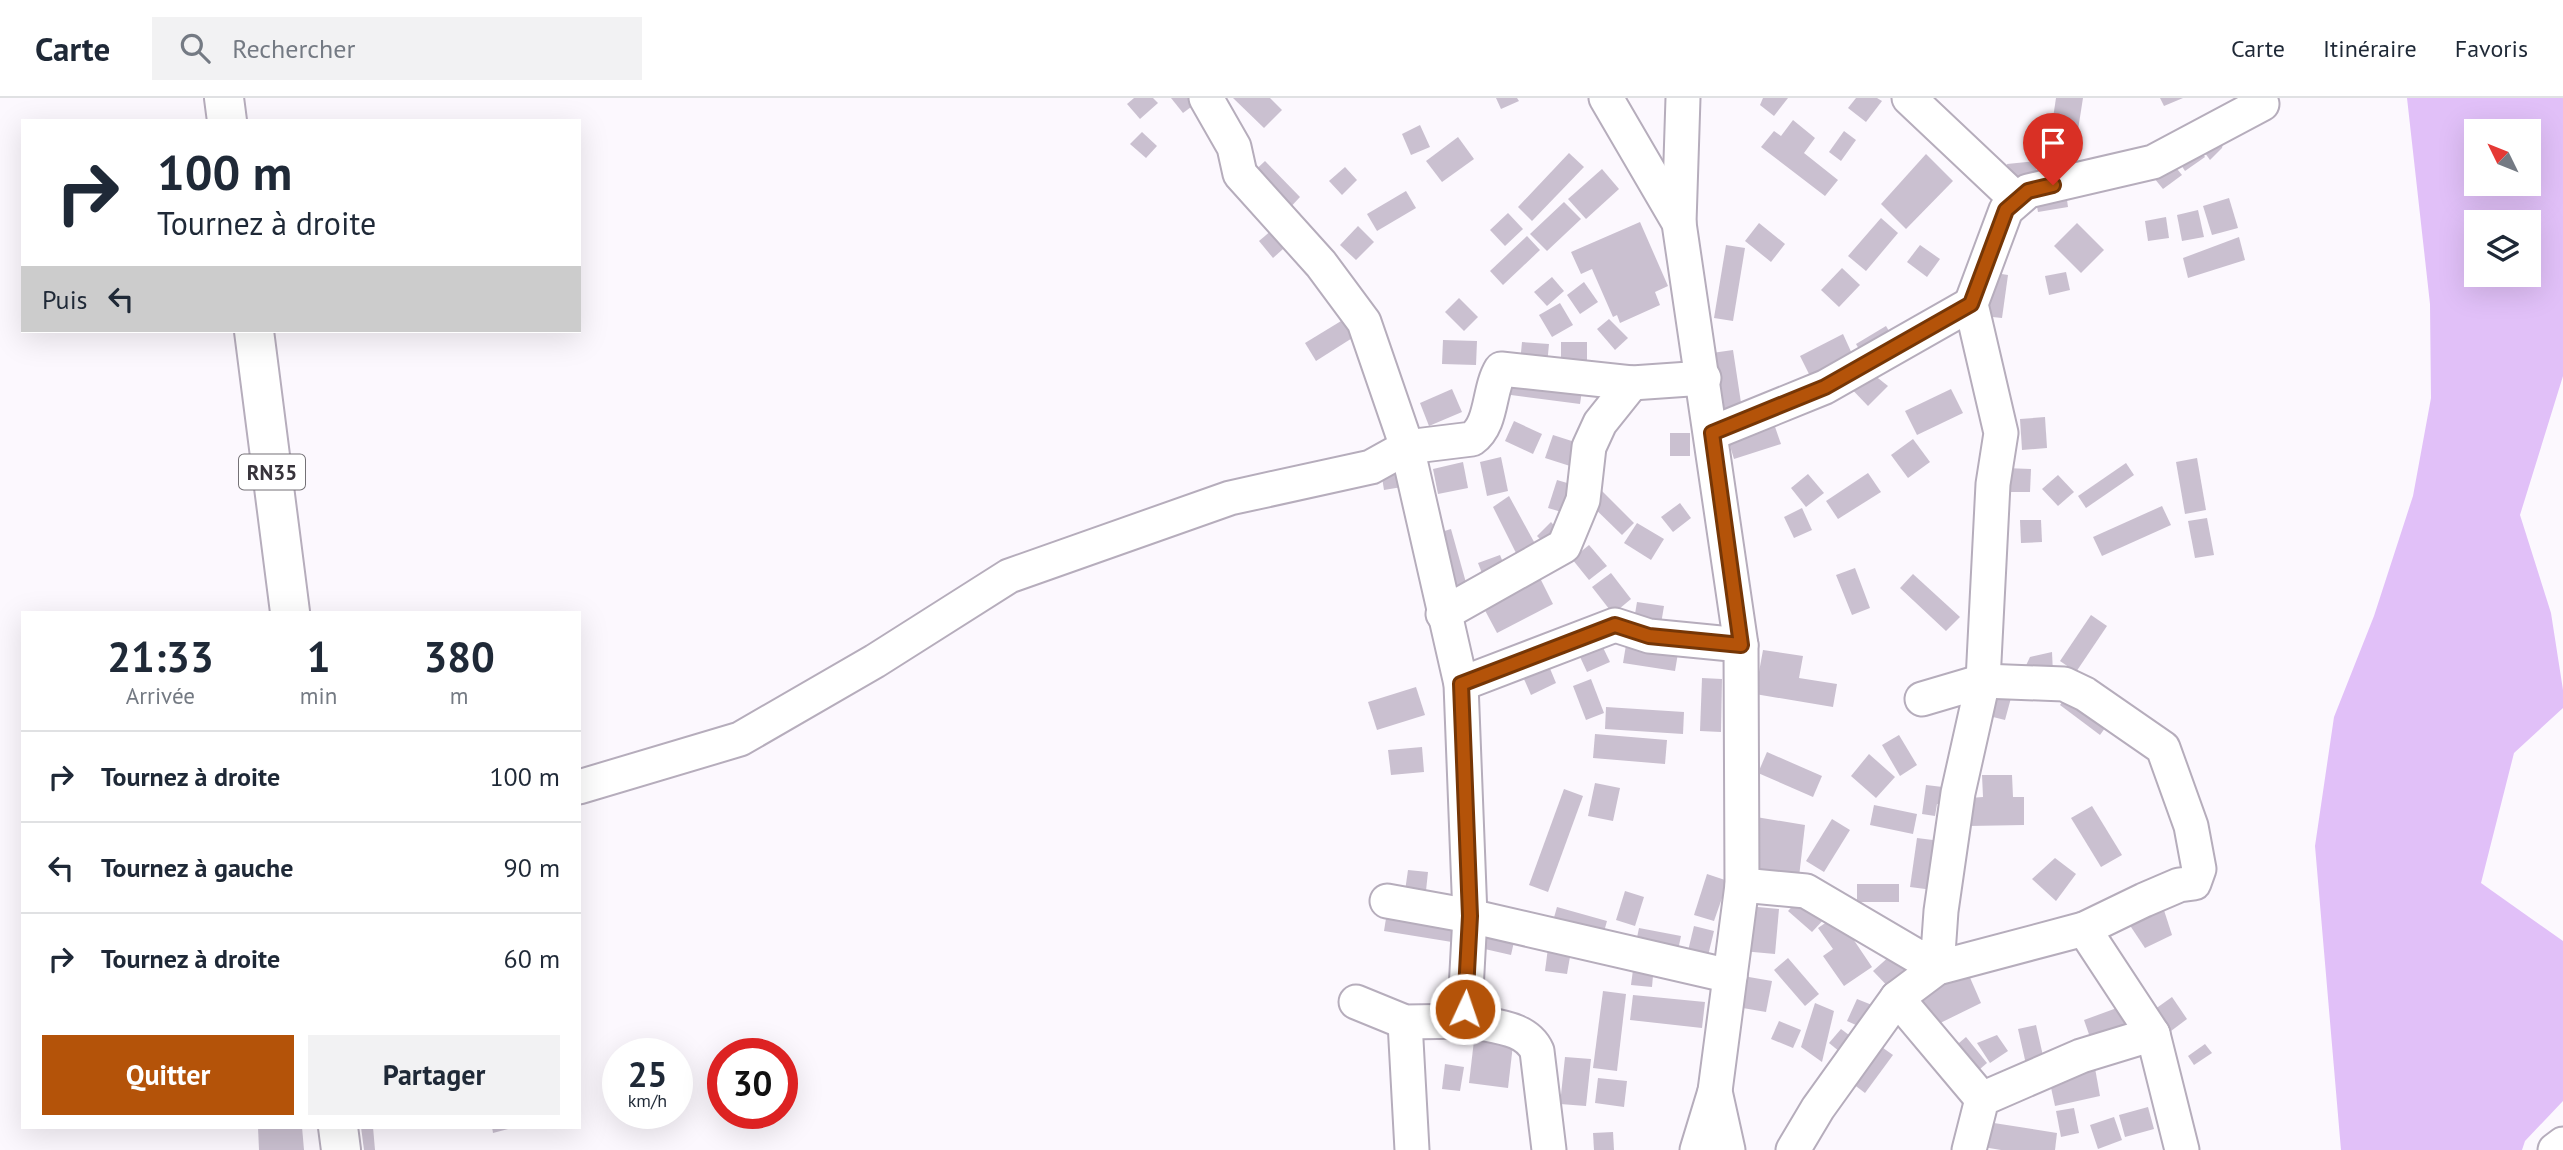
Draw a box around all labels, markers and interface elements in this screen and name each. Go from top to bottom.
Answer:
search box [152,17,642,80]
text: Carte [35,27,110,70]
icon: search [176,29,214,67]
text: Rechercher [232,32,355,65]
text: Carte [2231,33,2285,64]
text: Itinéraire [2323,33,2417,64]
text: Favoris [2455,33,2528,64]
pin [2023,113,2083,185]
north arrow [2464,119,2541,196]
map controls [2464,119,2541,287]
icon: arrive [2034,124,2072,162]
text: 100 m [157,140,292,204]
icon: right [42,147,133,238]
text: Tournez à droite [157,202,376,244]
button: layers [2464,210,2541,287]
icon: left [102,280,140,318]
text: Puis [42,283,88,316]
road number: RN35 [239,454,305,490]
text: 21:33 [107,629,214,684]
text: 1 [307,629,330,684]
text: 380 [423,629,495,684]
text: Arrivée [126,681,195,710]
text: min [300,681,337,710]
text: m [450,681,468,710]
icon: right [42,758,80,796]
text: Tournez à droite [101,760,280,793]
text: 100 m [489,760,560,793]
icon: left [42,849,80,887]
text: Tournez à gauche [101,851,293,884]
text: 90 m [504,851,560,884]
icon: right [42,940,80,978]
text: Tournez à droite [101,942,280,975]
text: 60 m [504,942,560,975]
position arrow [1428,972,1502,1046]
button: Quitter [42,1035,294,1115]
button: Partager [308,1035,560,1115]
speed limit sign: 30 [707,1038,798,1129]
text: 25 [628,1051,667,1097]
text: km/h [628,1089,667,1112]

